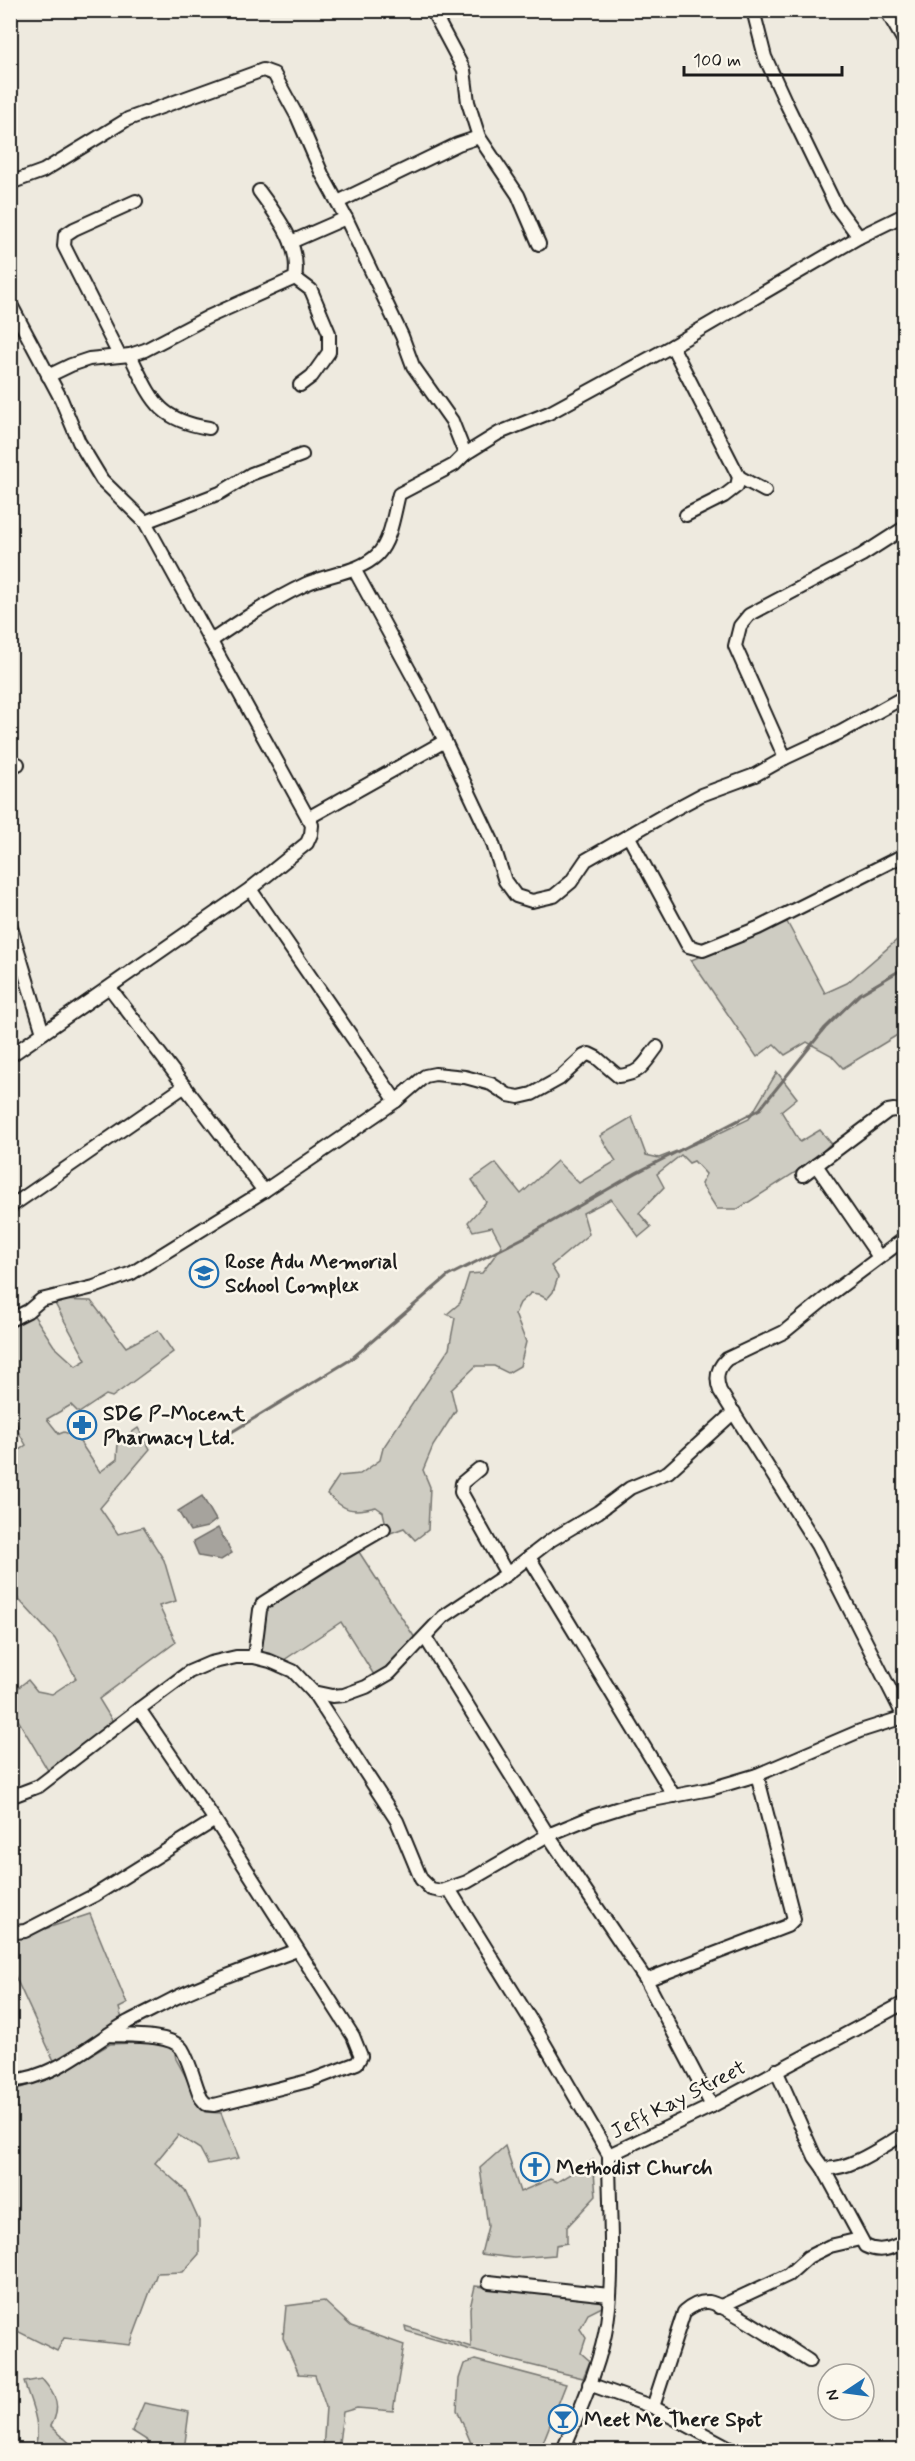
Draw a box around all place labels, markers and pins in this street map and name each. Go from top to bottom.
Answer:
place label: Rose Adu Memorial School Complex [225,1248,397,1300]
school or university icon: Rose Adu Memorial School Complex [188,1257,220,1289]
place label: SDG P-Mocent Pharmacy Ltd. [103,1400,246,1452]
pharmacy icon: SDG P-Mocent Pharmacy Ltd. [66,1409,98,1441]
church icon: Methodist Church [519,2151,551,2183]
place label: Methodist Church [556,2154,713,2182]
bar icon: Meet Me There Spot [547,2403,579,2435]
place label: Meet Me There Spot [584,2406,763,2434]

